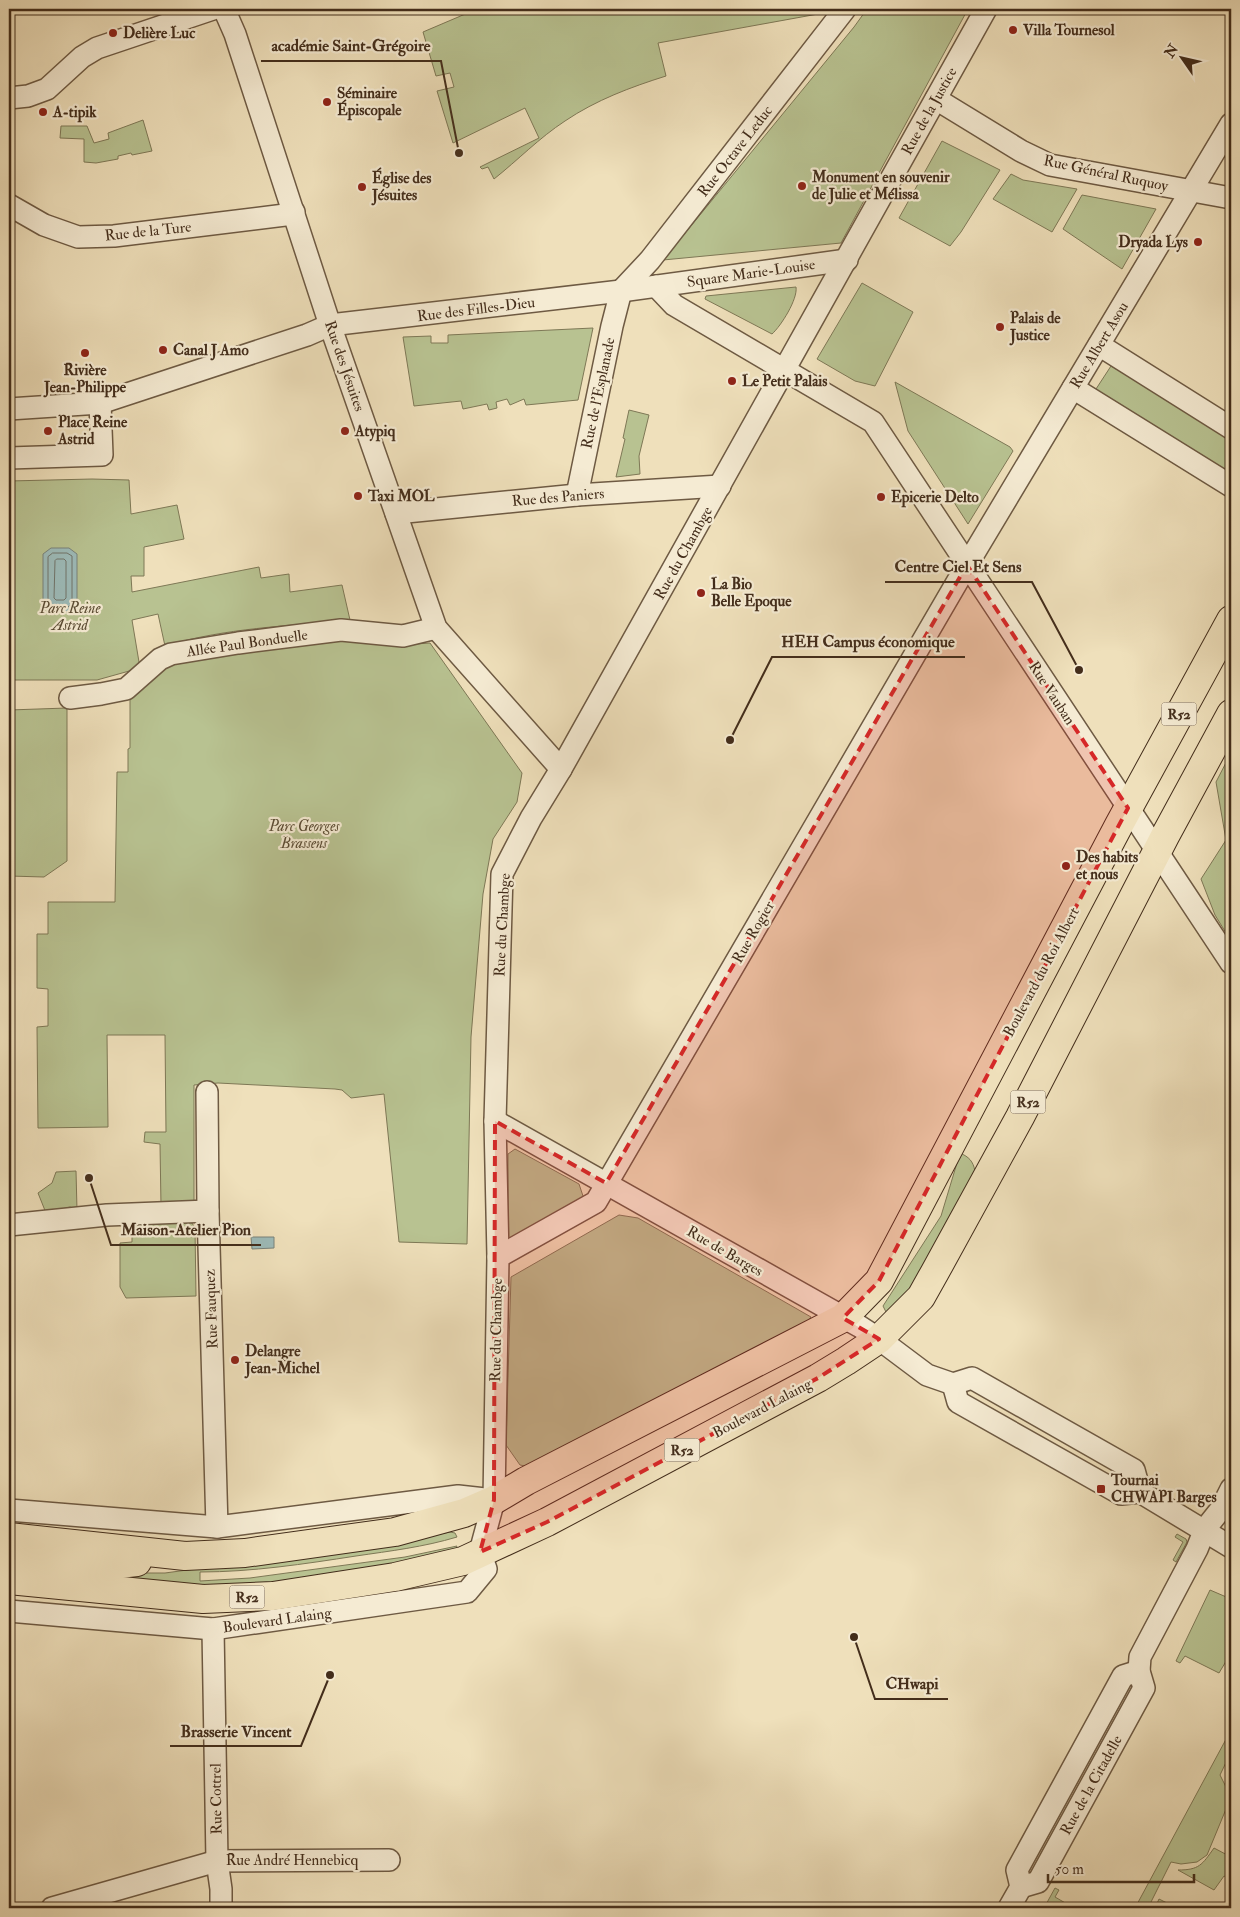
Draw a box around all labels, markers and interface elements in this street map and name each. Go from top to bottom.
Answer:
place label: Villa Tournesol [1022,21,1115,40]
place label: Delière Luc [123,24,196,43]
marker: Villa Tournesol [1007,24,1019,36]
marker: Delière Luc [107,27,119,39]
callout: académie Saint-Grégoire [261,30,441,61]
north arrow [1158,32,1208,82]
text: académie Saint-Grégoire [271,36,431,57]
text: N [1161,41,1182,62]
street label: Rue de la Justice [897,64,962,159]
place label: Séminaire Épiscopale [337,84,402,121]
marker: Séminaire Épiscopale [321,96,333,108]
street label: Rue Octave Leduc [694,102,777,201]
place label: A-tipik [52,103,97,123]
marker: A-tipik [37,106,49,118]
street label: Rue Général Ruquoy [1042,151,1170,196]
place label: Église des Jésuites [371,167,431,206]
place label: Monument en souvenir de Julie et Mélissa [811,168,950,205]
marker: Monument en souvenir de Julie et Mélissa [796,180,808,192]
marker: Église des Jésuites [356,181,368,193]
street label: Rue de la Ture [104,218,192,245]
place label: Dryada Lys [1118,233,1188,253]
marker: Dryada Lys [1192,236,1204,248]
street label: Square Marie-Louise [686,255,816,292]
street label: Rue des Filles-Dieu [416,293,536,326]
street label: Rue Albert Asou [1066,298,1133,392]
place label: Palais de Justice [1009,309,1061,346]
street label: Rue des Jésuites [319,318,369,414]
marker: Palais de Justice [994,321,1006,333]
street label: Rue de l'Esplanade [577,336,621,451]
place label: Canal J Amo [173,341,249,361]
marker: Canal J Amo [157,344,169,356]
marker: Rivière Jean-Philippe [79,347,91,359]
place label: Rivière Jean-Philippe [43,361,127,398]
place label: Le Petit Palais [742,372,827,391]
marker: Le Petit Palais [726,375,738,387]
place label: Place Reine Astrid [57,413,128,449]
place label: Atypiq [354,422,396,442]
marker: Place Reine Astrid [42,425,54,437]
marker: Atypiq [339,425,351,437]
street label: Rue des Paniers [511,484,605,511]
place label: Taxi MOL [367,487,435,506]
place label: Epicerie Delto [891,488,980,508]
marker: Taxi MOL [352,490,364,502]
marker: Epicerie Delto [875,491,887,503]
street label: Rue du Chambge [650,503,717,603]
callout: Centre Ciel Et Sens [885,551,1032,582]
text: Centre Ciel Et Sens [894,557,1022,577]
place label: La Bio Belle Epoque [711,575,792,612]
marker: La Bio Belle Epoque [695,587,707,599]
park label: Parc Reine Astrid [39,599,101,635]
street label: Allée Paul Bonduelle [184,626,309,662]
callout: HEH Campus économique [772,626,965,657]
text: HEH Campus économique [781,632,955,653]
street label: Rue Vauban [1024,658,1079,729]
road number: R52 [1162,702,1196,726]
park label: Parc Georges Brassens [268,817,340,853]
place label: Des habits et nous [1076,848,1138,884]
marker: Des habits et nous [1060,860,1072,872]
street label: Rue du Chambge [490,873,515,977]
street label: Rue Rogier [728,897,779,967]
street label: Boulevard du Roi Albert [999,904,1084,1040]
road number: R52 [1010,1090,1046,1114]
callout: Maison-Atelier Pion [111,1214,261,1245]
text: Maison-Atelier Pion [120,1220,252,1240]
street label: Rue de Barges [683,1222,766,1281]
street label: Rue Fauquez [201,1269,222,1349]
street label: Rue du Chambge [486,1278,507,1382]
place label: Delangre Jean-Michel [244,1342,320,1379]
marker: Delangre Jean-Michel [229,1354,241,1366]
street label: Boulevard Lalaing [709,1374,816,1443]
road number: R52 [664,1438,700,1462]
place label: Tournai CHWAPI Barges [1110,1471,1217,1508]
marker: Tournai CHWAPI Barges [1095,1483,1107,1495]
road number: R52 [230,1585,264,1608]
street label: Boulevard Lalaing [221,1603,333,1638]
callout: CHwapi [875,1668,948,1699]
text: CHwapi [885,1674,939,1695]
callout: Brasserie Vincent [170,1715,301,1746]
text: Brasserie Vincent [181,1722,292,1742]
street label: Rue de la Citadelle [1056,1732,1127,1838]
street label: Rue Cottrel [206,1763,227,1835]
street label: Rue André Hennebicq [226,1851,358,1870]
scale bar [1048,1852,1194,1884]
text: 50 m [1055,1860,1084,1879]

